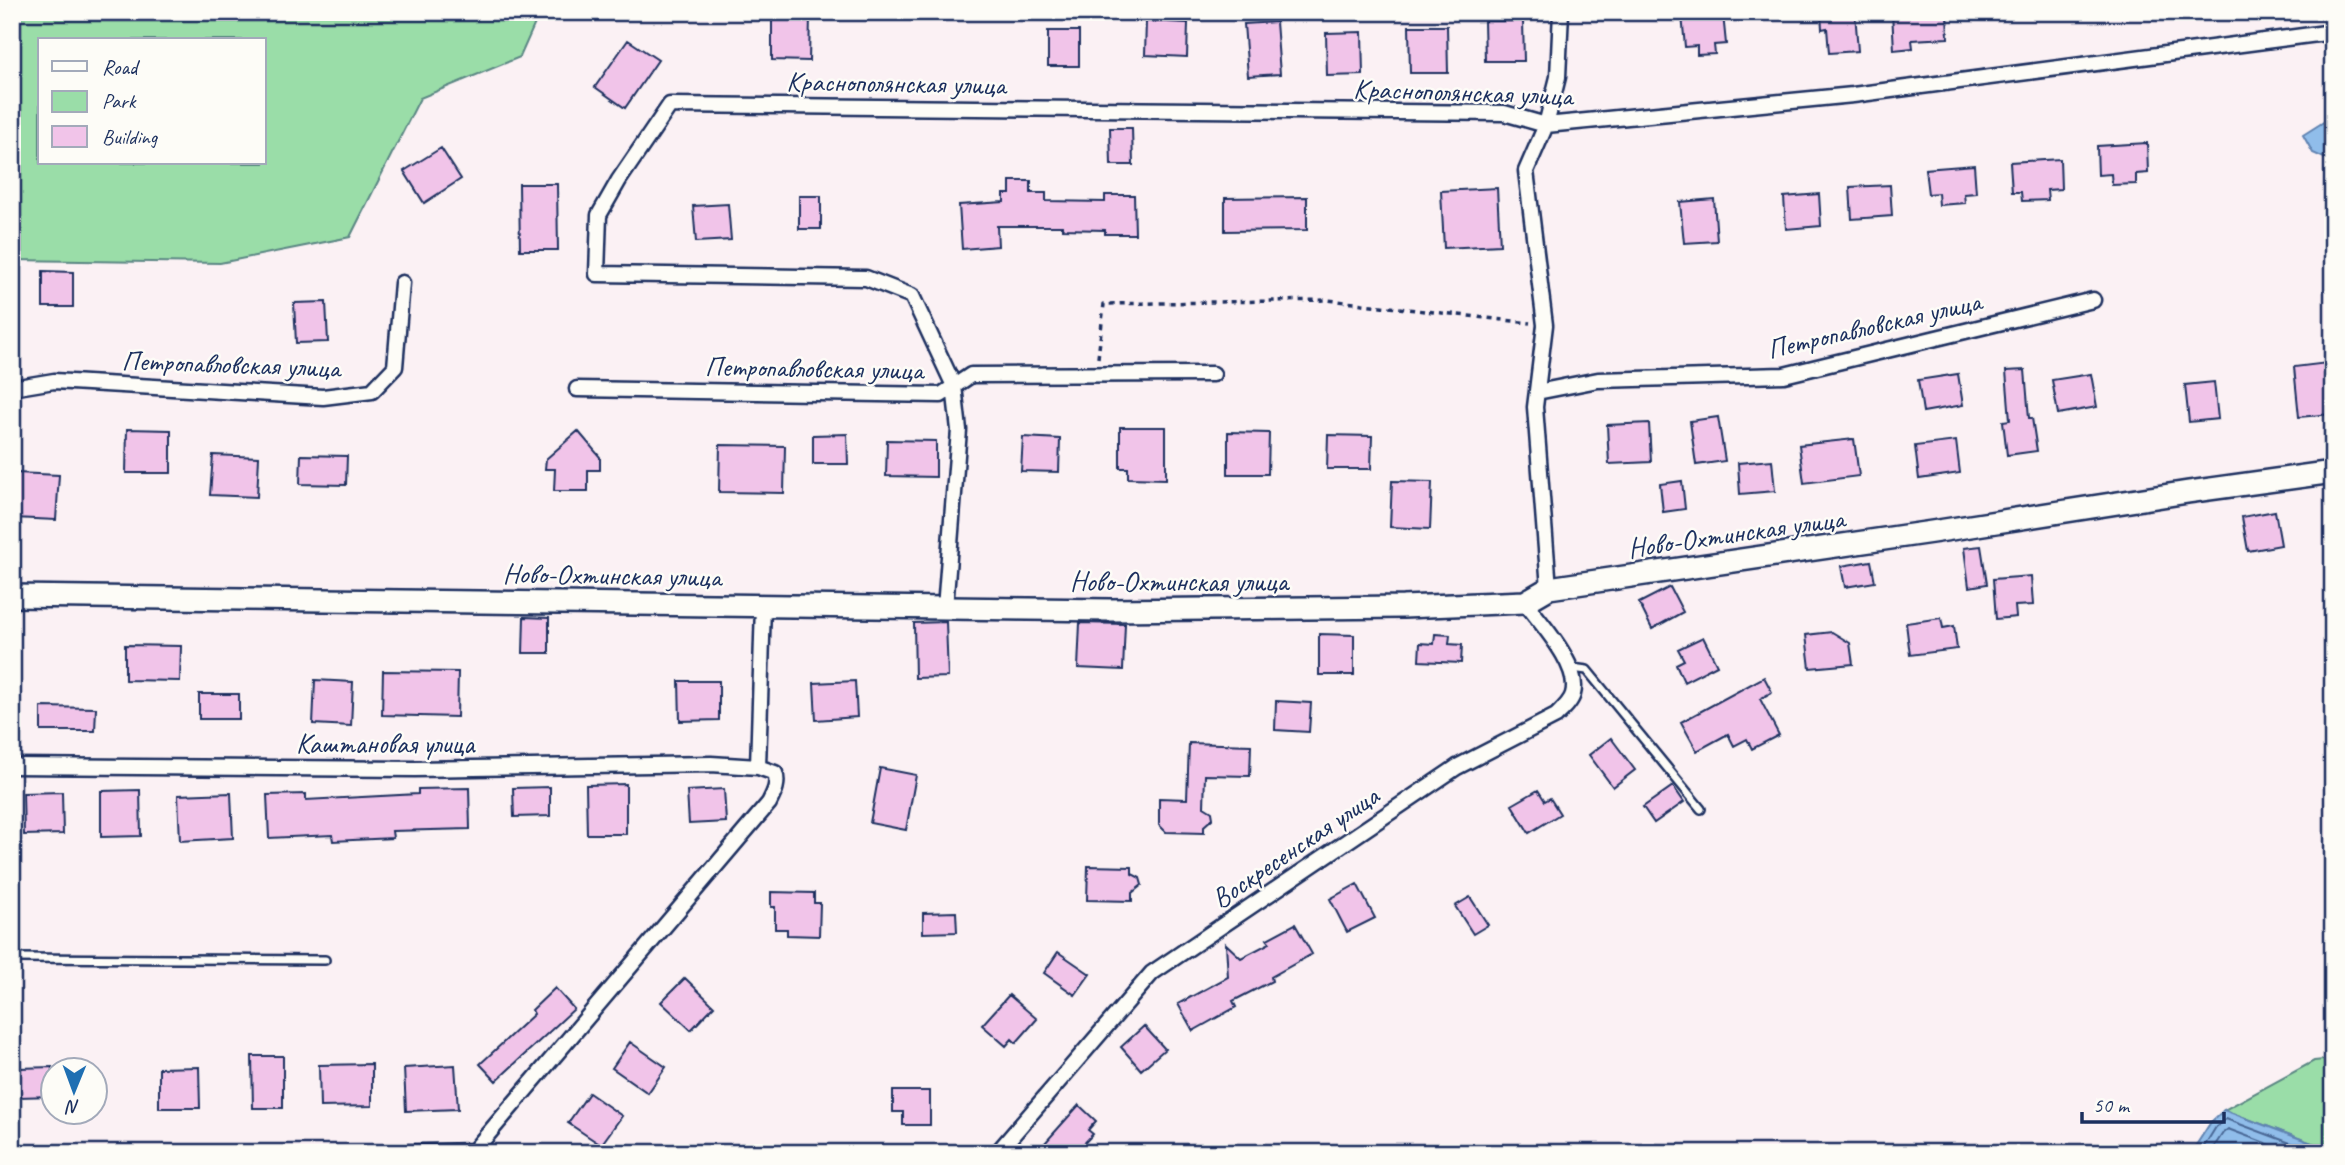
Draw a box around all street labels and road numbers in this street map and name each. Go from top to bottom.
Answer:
street label: Краснополянская улица [786,64,1009,102]
street label: Краснополянская улица [1353,71,1576,113]
street label: Петропавловская улица [1764,283,1987,367]
street label: Петропавловская улица [121,343,343,385]
street label: Петропавловская улица [705,349,926,387]
street label: Ново-Охтинская улица [1626,500,1849,566]
street label: Ново-Охтинская улица [503,556,724,594]
street label: Ново-Охтинская улица [1070,564,1291,599]
street label: Каштановая улица [296,726,476,761]
street label: Воскресенская улица [1205,777,1387,916]

